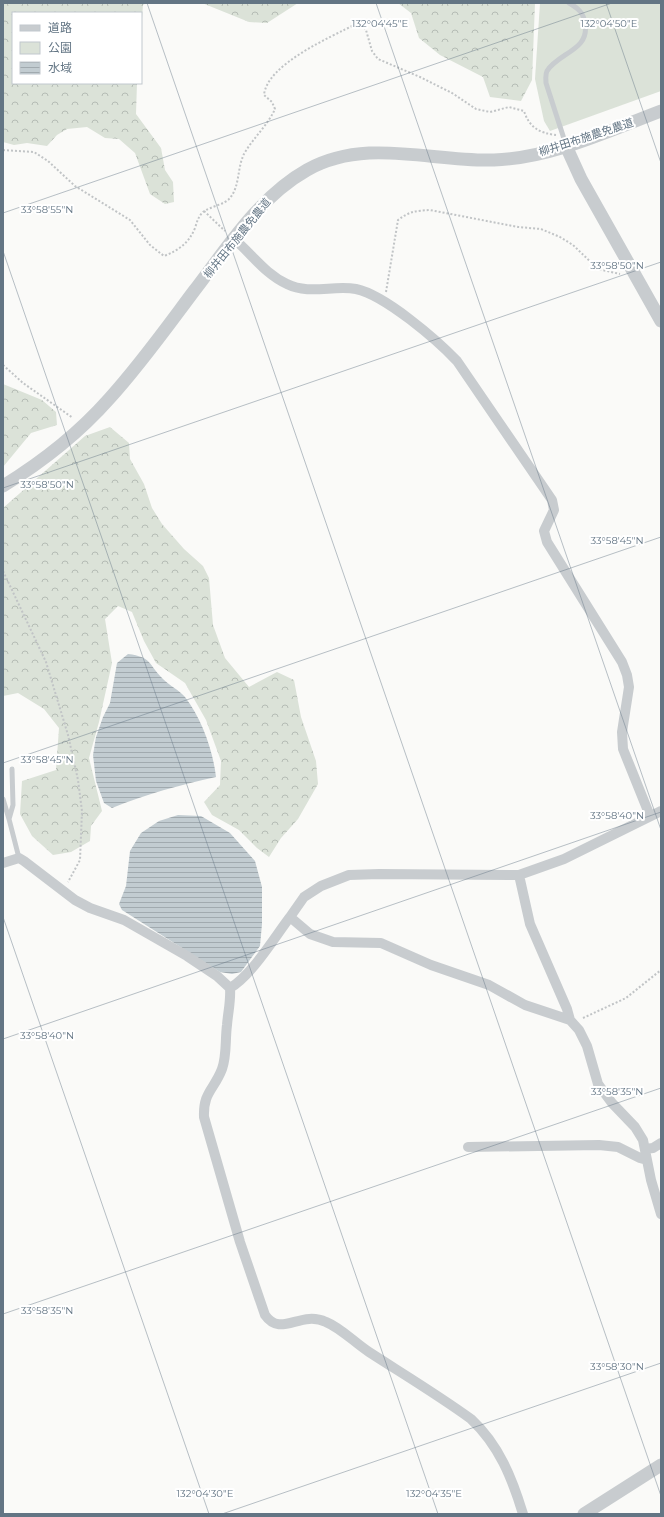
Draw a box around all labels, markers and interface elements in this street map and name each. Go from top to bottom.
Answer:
legend [12,12,142,84]
text: 132°04'45"E [352,17,408,30]
text: 132°04'50"E [581,17,638,30]
text: 道路 [48,20,72,35]
text: 公園 [48,40,72,55]
text: 水域 [48,60,72,75]
street label: 柳井田布施農免農道 [537,115,635,159]
street label: 柳井田布施農免農道 [200,195,274,281]
text: 33°58'55"N [21,203,73,216]
text: 33°58'50"N [590,259,644,272]
text: 33°58'50"N [20,478,74,491]
text: 33°58'45"N [590,534,644,547]
text: 33°58'45"N [20,753,74,766]
text: 33°58'40"N [590,809,644,822]
text: 33°58'40"N [20,1029,74,1042]
text: 33°58'35"N [591,1085,643,1098]
text: 33°58'35"N [21,1304,73,1317]
text: 33°58'30"N [590,1360,644,1373]
text: 132°04'30"E [177,1487,234,1500]
text: 132°04'35"E [406,1487,462,1500]

